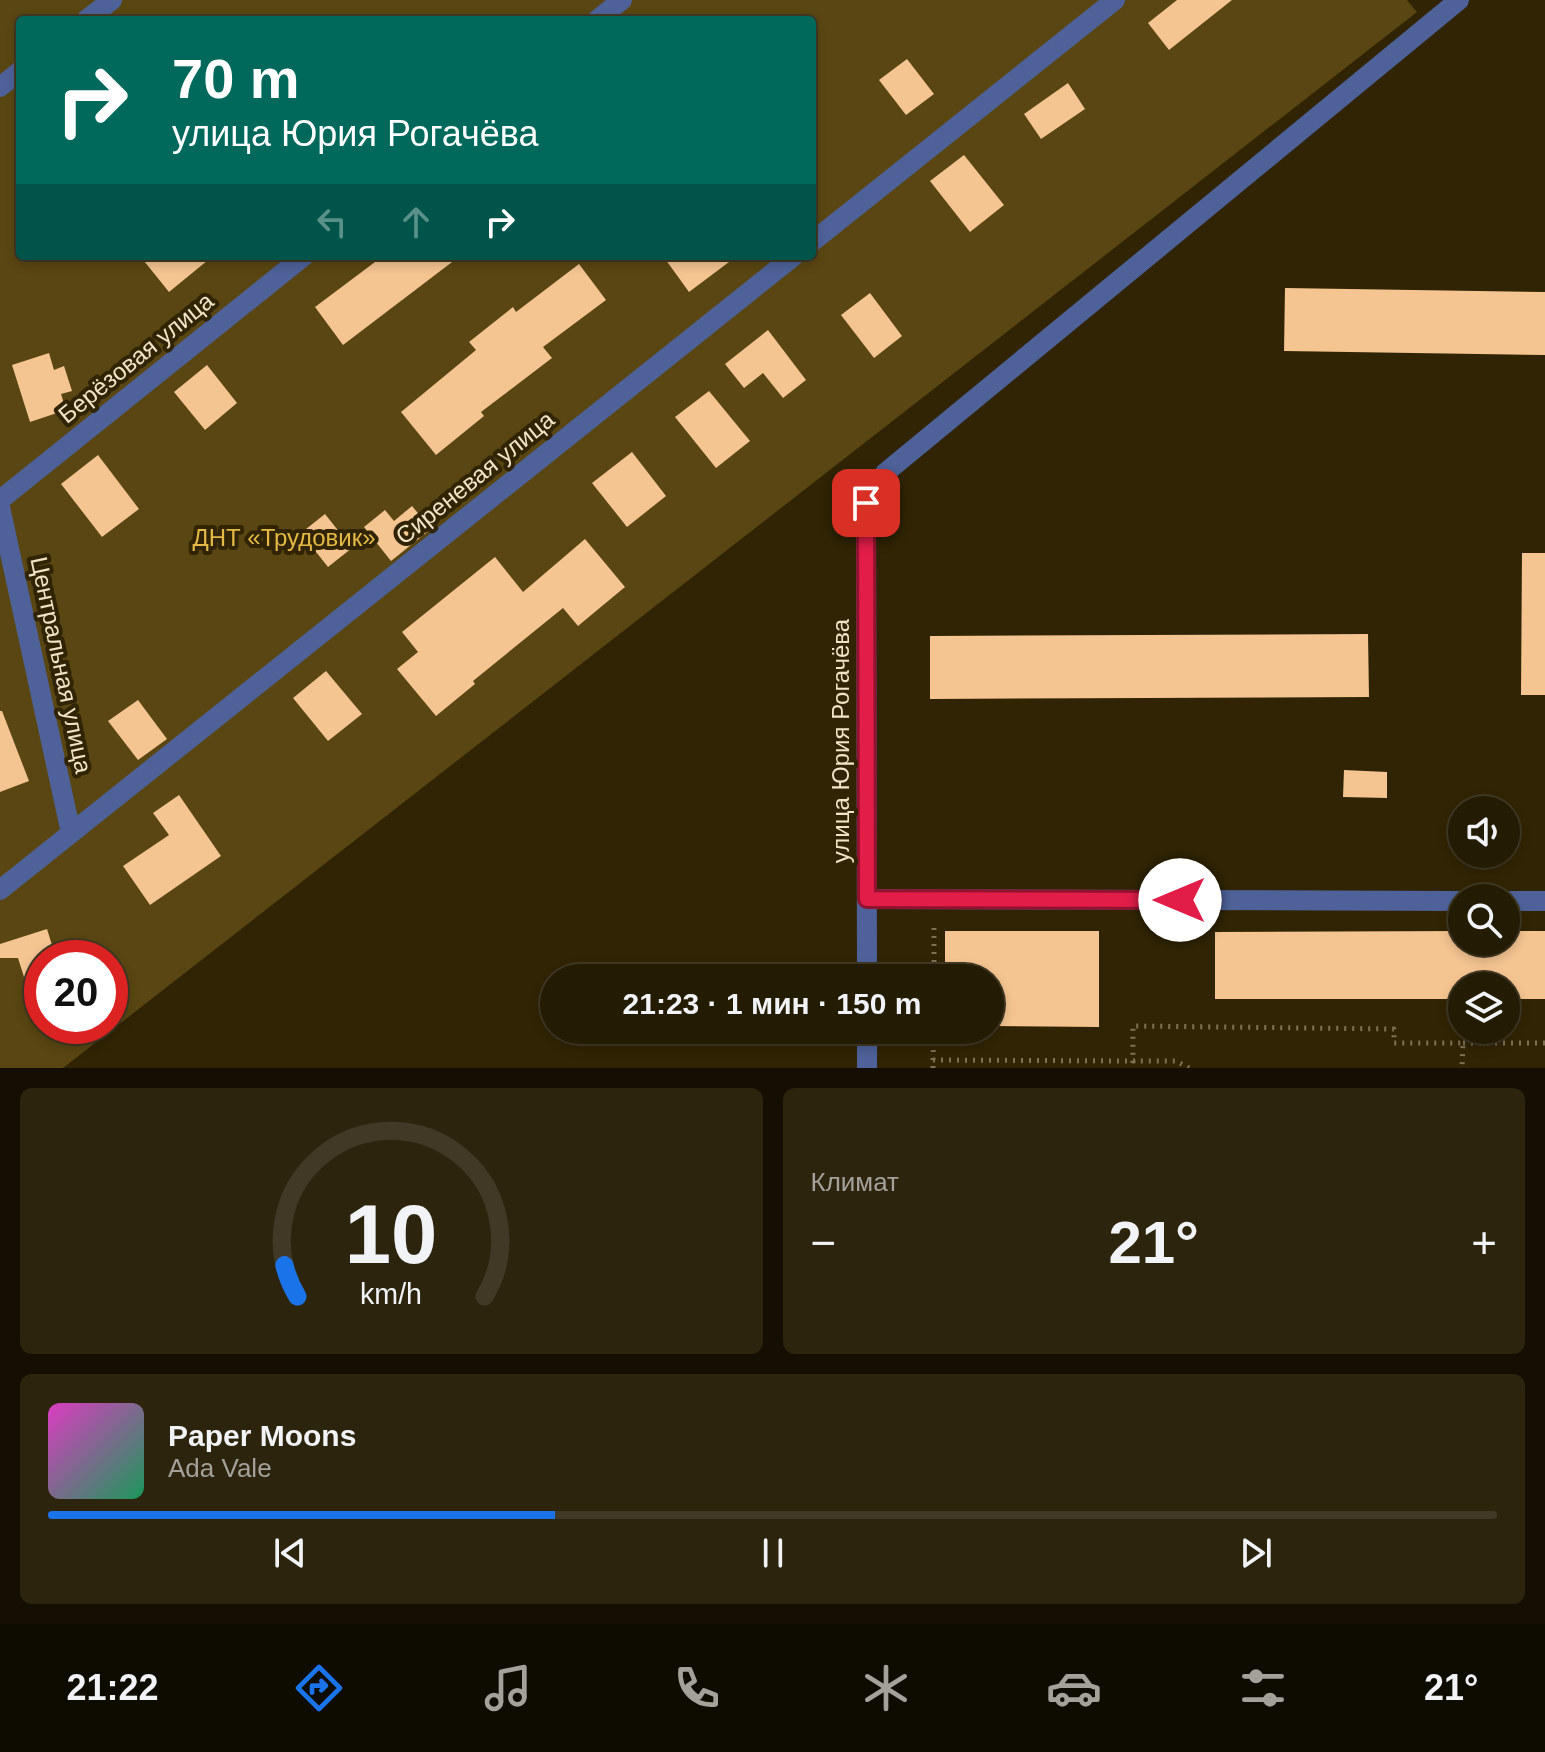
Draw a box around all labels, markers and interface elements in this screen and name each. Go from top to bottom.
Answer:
text: 70 m [172,47,300,110]
icon: right [40,48,144,152]
text: улица Юрия Рогачёва [172,113,539,154]
icon: left [310,200,354,244]
icon: ahead [394,200,438,244]
icon: right [478,200,522,244]
street label: Берёзовая улица [53,287,219,428]
street label: Сиреневая улица [390,405,560,550]
pin [832,469,900,537]
icon: arrive [844,481,888,525]
park label: ДНТ «Трудовик» [192,524,376,551]
street label: Центральная улица [25,554,98,776]
street label: улица Юрия Рогачёва [827,618,854,863]
map controls [1448,796,1520,1044]
button: sound [1448,796,1520,868]
position arrow [1138,858,1222,942]
button: search [1448,884,1520,956]
speed limit sign: 20 [24,940,128,1044]
button: layers [1448,972,1520,1044]
text: 21:23 · 1 мин · 150 m [623,987,921,1020]
text: Климат [811,1167,899,1197]
text: 10 [345,1188,438,1281]
text: 21° [1108,1209,1199,1276]
text: − [811,1218,836,1267]
text: + [1471,1218,1497,1267]
text: km/h [360,1278,422,1310]
text: Paper Moons [168,1419,356,1452]
text: Ada Vale [168,1453,272,1483]
icon: previous [268,1531,312,1575]
icon: pause [751,1531,795,1575]
icon: next [1234,1531,1278,1575]
icon: directions [291,1660,347,1716]
icon: music [480,1660,536,1716]
icon: phone [669,1660,725,1716]
icon: climate [858,1660,914,1716]
icon: car [1046,1660,1102,1716]
icon: filters [1235,1660,1291,1716]
text: 21:22 [66,1667,158,1708]
text: 21° [1424,1667,1479,1708]

